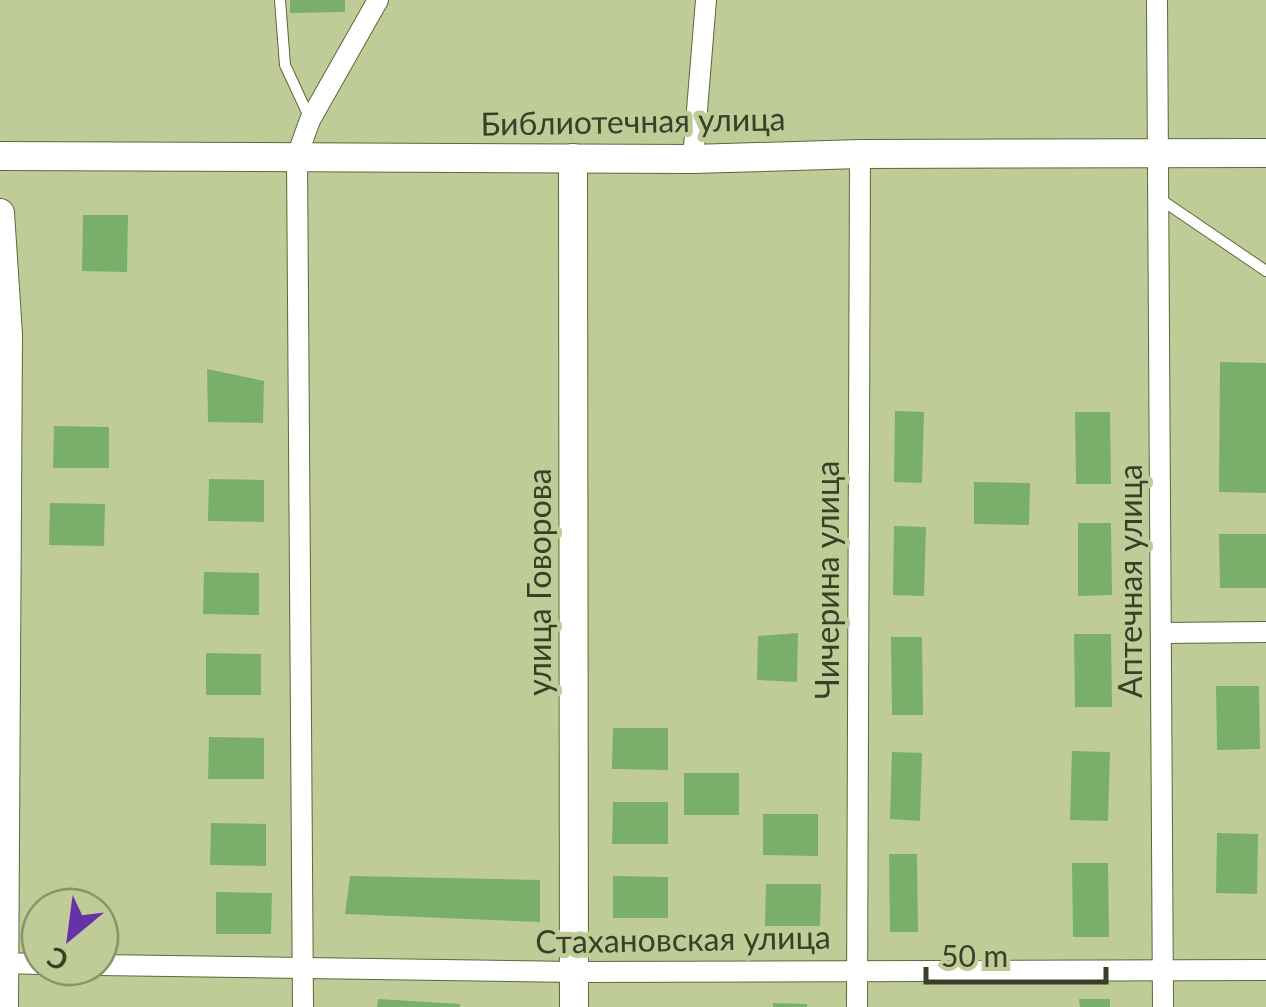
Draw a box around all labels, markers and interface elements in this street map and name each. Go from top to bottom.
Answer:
street label: Библиотечная улица [480,98,786,143]
street label: Чичерина улица [807,461,846,699]
street label: Аптечная улица [1110,464,1149,698]
street label: улица Говорова [519,468,558,696]
north arrow [20,887,120,987]
street label: Стахановская улица [535,916,831,961]
scale bar [926,922,1106,984]
text: 50 m [941,937,1008,973]
text: С [41,940,74,979]

